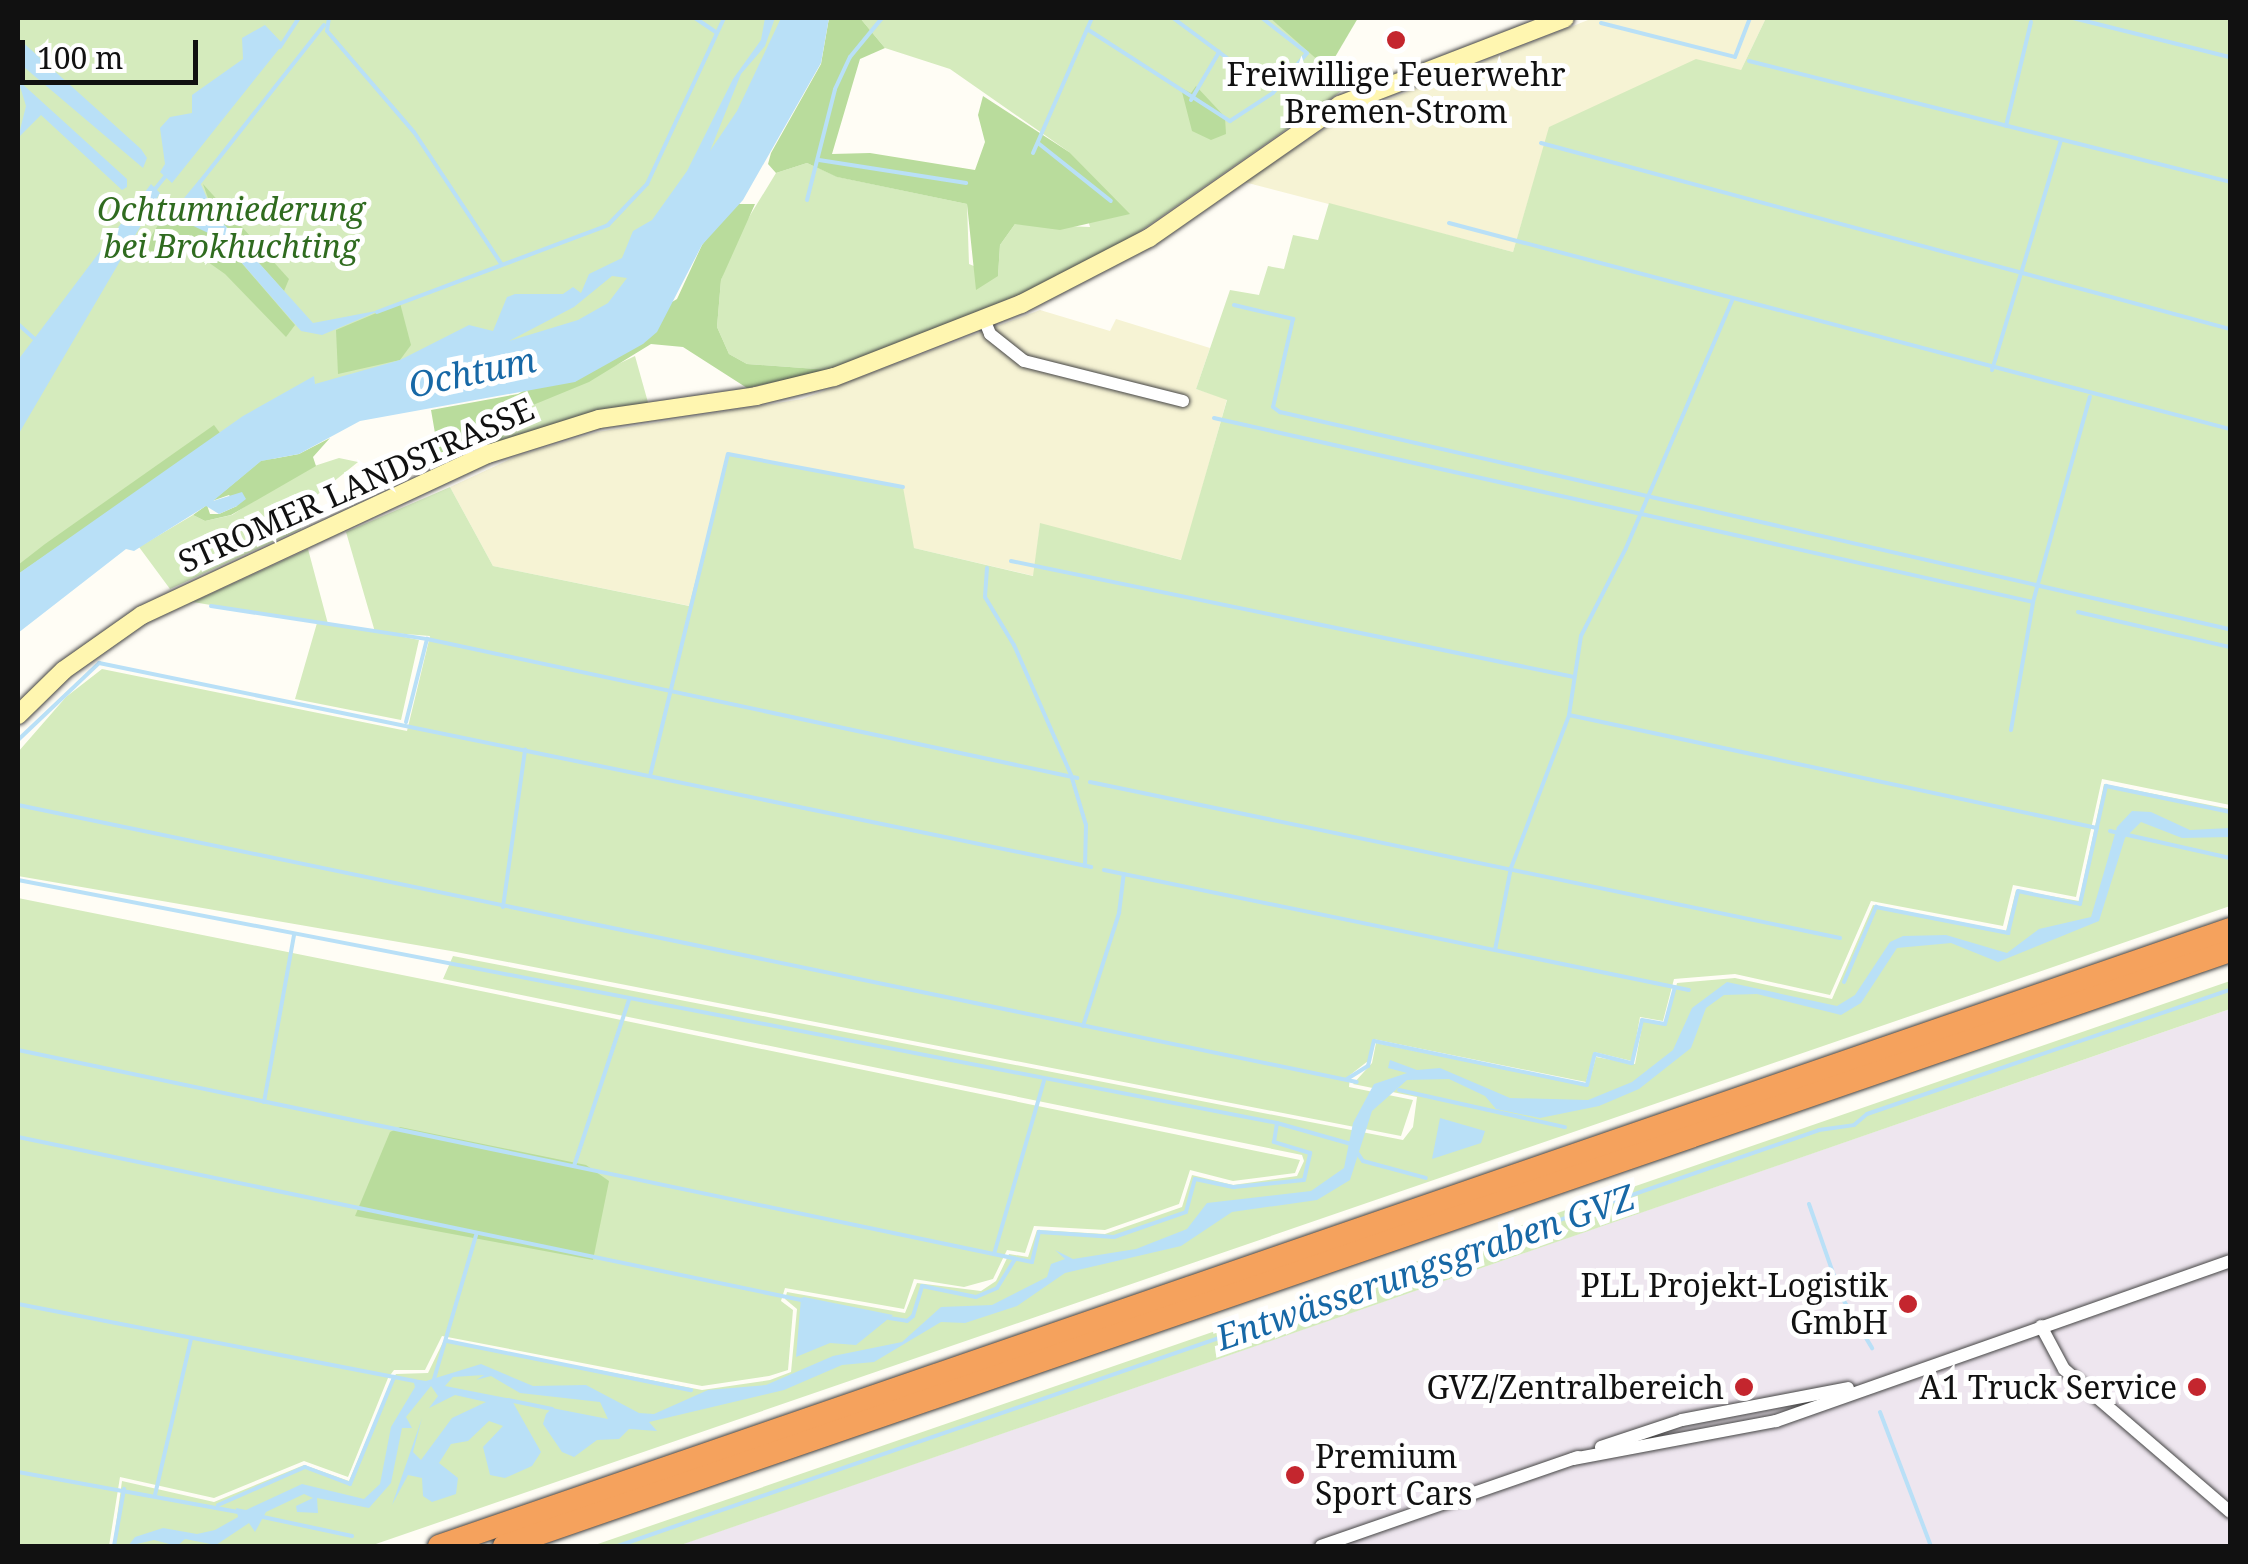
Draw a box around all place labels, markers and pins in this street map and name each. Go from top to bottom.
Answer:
marker: Freiwillige Feuerwehr Bremen-Strom [1385,29,1407,51]
place label: Freiwillige Feuerwehr Bremen-Strom [1226,56,1566,131]
place label: PLL Projekt-Logistik GmbH [1580,1267,1888,1342]
marker: PLL Projekt-Logistik GmbH [1897,1293,1919,1315]
place label: GVZ/Zentralbereich [1426,1368,1724,1406]
place label: A1 Truck Service [1919,1368,2177,1406]
marker: GVZ/Zentralbereich [1733,1376,1755,1398]
marker: A1 Truck Service [2186,1376,2208,1398]
place label: Premium Sport Cars [1315,1438,1472,1513]
marker: Premium Sport Cars [1284,1464,1306,1486]

